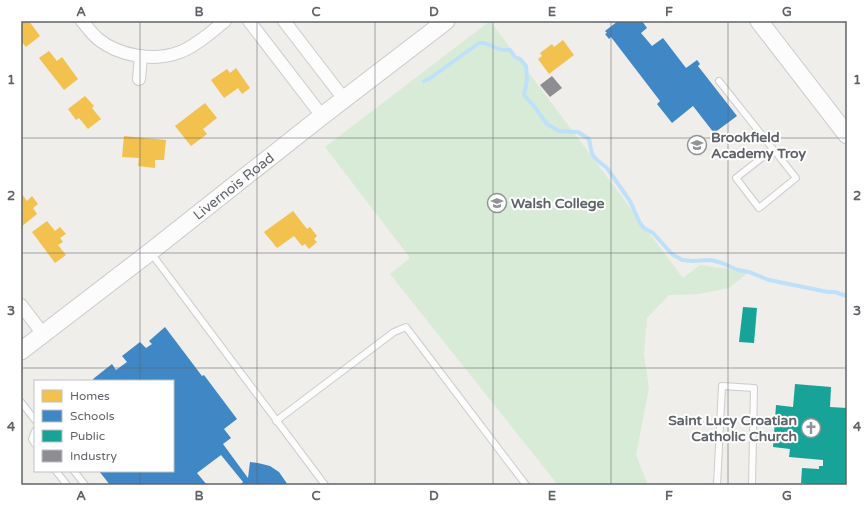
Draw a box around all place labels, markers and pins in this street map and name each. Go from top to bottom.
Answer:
place label: Brookfield Academy Troy [711,129,806,162]
school or university icon: Brookfield Academy Troy [686,134,708,156]
school or university icon: Walsh College [486,192,508,214]
place label: Walsh College [511,195,605,212]
place label: Saint Lucy Croatian Catholic Church [668,412,797,445]
church icon: Saint Lucy Croatian Catholic Church [800,417,822,439]

